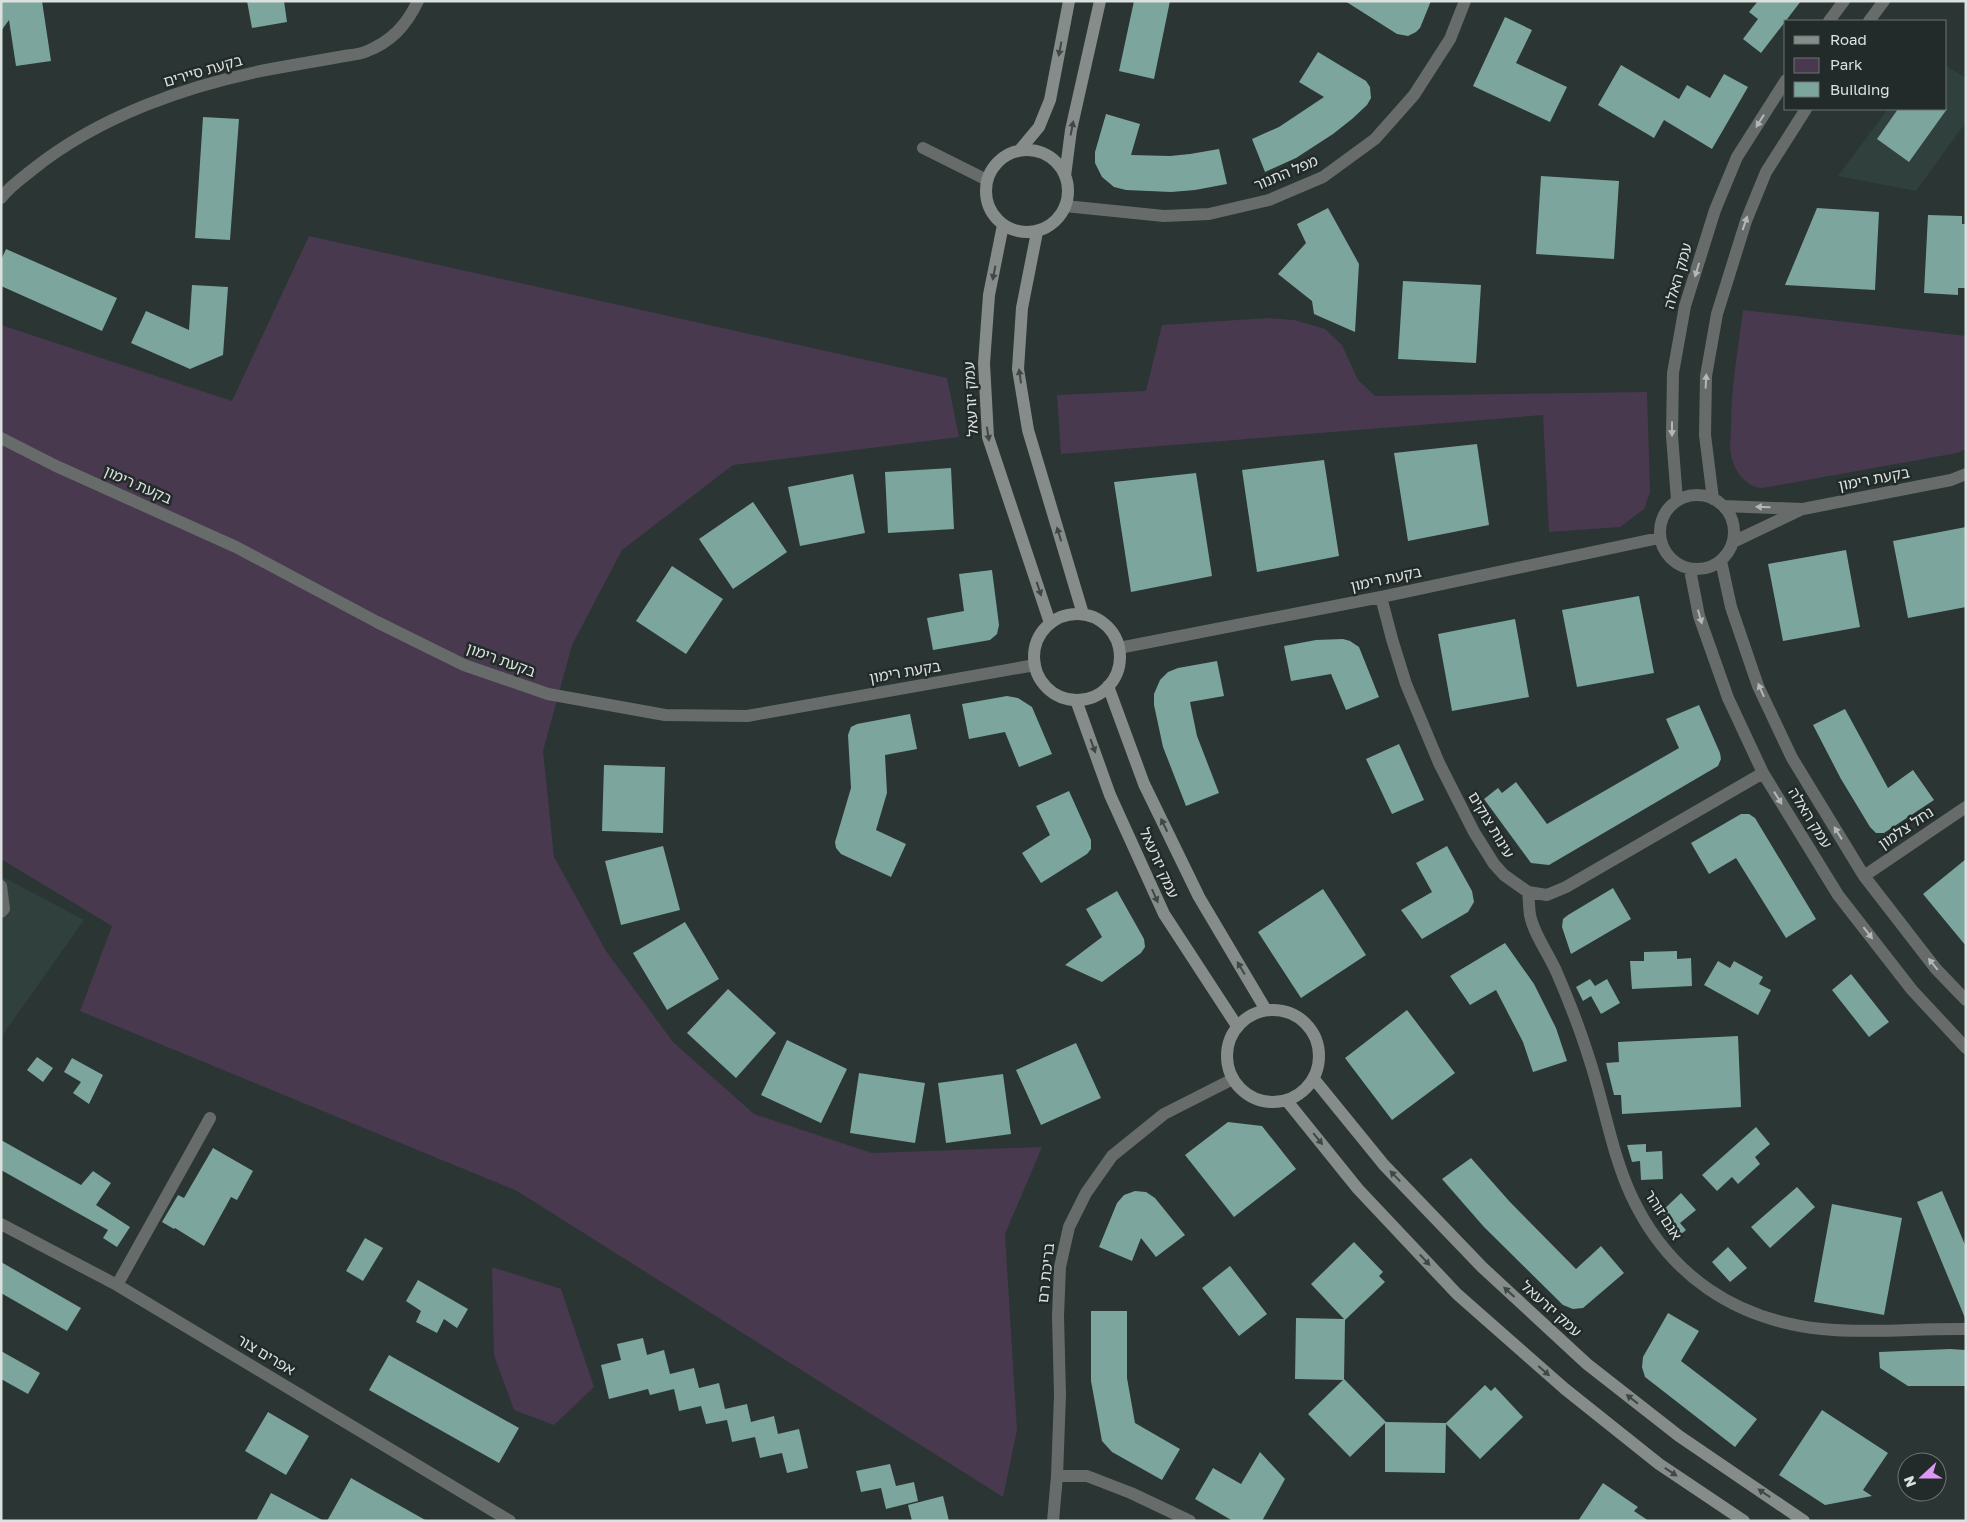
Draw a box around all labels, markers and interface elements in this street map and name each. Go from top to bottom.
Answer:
legend [1784,20,1947,110]
text: Road [1830,30,1867,48]
one-way arrow [1056,42,1064,57]
street label: בקעת סיירים [161,50,245,90]
text: Park [1830,55,1863,73]
text: Building [1830,80,1890,98]
one-way arrow [1755,114,1765,127]
one-way arrow [1068,120,1076,136]
street label: מפל התנור [1251,151,1320,194]
one-way arrow [1742,216,1750,231]
street label: עמק האלה [1659,240,1695,311]
one-way arrow [1692,262,1700,277]
one-way arrow [989,265,997,281]
street label: עמק יזרעאל [959,361,981,437]
one-way arrow [1015,368,1023,384]
one-way arrow [1703,372,1711,388]
one-way arrow [1668,421,1676,437]
one-way arrow [985,427,993,443]
street label: בקעת רימון [102,461,176,507]
street label: בקעת רימון [1837,462,1911,494]
one-way arrow [1755,503,1771,511]
one-way arrow [1055,526,1063,541]
street label: בקעת רימון [1349,562,1423,594]
one-way arrow [1035,581,1043,596]
one-way arrow [1697,610,1705,625]
street label: בקעת רימון [464,638,539,680]
street label: בקעת רימון [868,656,942,686]
one-way arrow [1756,683,1764,697]
one-way arrow [1090,738,1097,753]
street label: עמק האלה [1785,784,1837,851]
street label: עינות צוקים [1465,788,1519,861]
one-way arrow [1774,792,1783,805]
street label: נחל צלמון [1874,802,1936,852]
one-way arrow [1160,818,1168,832]
street label: עמק יזרעאל [1136,825,1183,901]
one-way arrow [1833,826,1842,839]
one-way arrow [1152,889,1160,903]
one-way arrow [1862,927,1873,940]
one-way arrow [1927,958,1938,971]
one-way arrow [1237,961,1246,975]
one-way arrow [1312,1132,1323,1145]
one-way arrow [1389,1171,1401,1183]
street label: אגם זוהר [1641,1186,1686,1243]
street label: בריכת רם [1033,1242,1057,1304]
one-way arrow [1419,1254,1431,1266]
street label: עמק יזרעאל [1518,1276,1586,1340]
one-way arrow [1503,1286,1515,1298]
street label: אפרים צור [234,1330,299,1378]
one-way arrow [1538,1365,1551,1376]
one-way arrow [1625,1393,1638,1404]
north arrow [1897,1452,1947,1502]
one-way arrow [1665,1467,1678,1477]
text: N [1900,1474,1919,1490]
one-way arrow [1757,1488,1770,1498]

